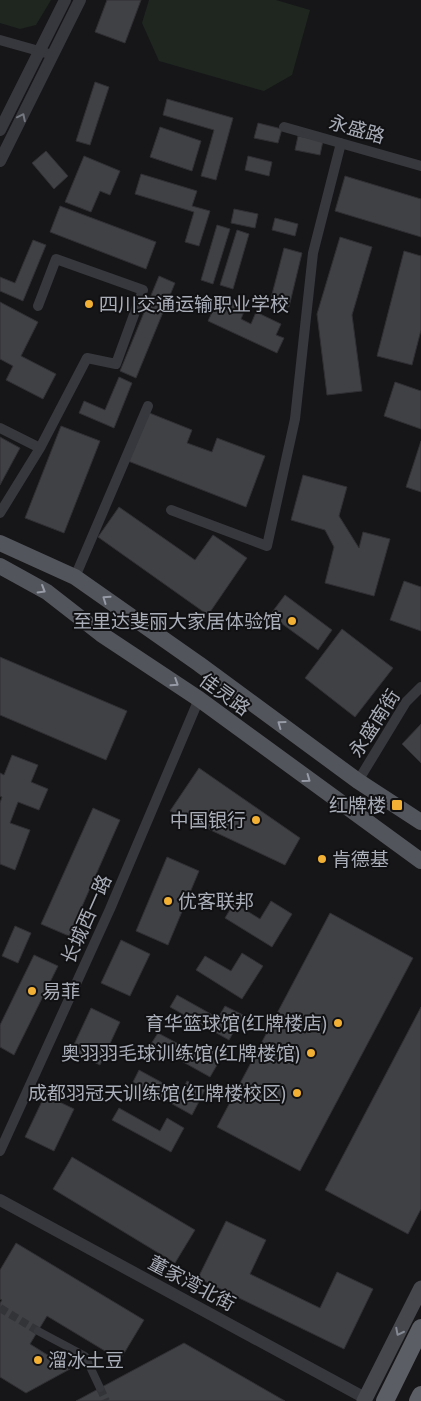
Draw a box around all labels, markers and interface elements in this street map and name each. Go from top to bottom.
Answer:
street label: 永盛路 [326,110,388,148]
one-way arrow [16,113,26,122]
place label: 四川交通运输职业学校 [99,292,289,316]
marker: 四川交通运输职业学校 [83,298,95,310]
one-way arrow [37,584,46,594]
one-way arrow [102,596,112,605]
place label: 至里达斐丽大家居体验馆 [73,609,282,633]
marker: 至里达斐丽大家居体验馆 [286,615,298,627]
street label: 佳灵路 [195,668,255,720]
one-way arrow [170,677,179,687]
street label: 永盛南街 [343,685,405,761]
one-way arrow [277,721,287,730]
one-way arrow [301,773,310,781]
place label: 红牌楼 [329,793,386,817]
marker: 红牌楼 [390,798,404,812]
place label: 中国银行 [170,808,246,832]
marker: 中国银行 [250,814,262,826]
place label: 肯德基 [332,847,389,871]
marker: 肯德基 [316,853,328,865]
street label: 长城西一路 [56,871,116,967]
place label: 优客联邦 [178,889,254,913]
marker: 优客联邦 [162,895,174,907]
place label: 易菲 [42,979,80,1003]
marker: 易菲 [26,985,38,997]
place label: 育华篮球馆(红牌楼店) [145,1011,328,1035]
marker: 育华篮球馆(红牌楼店) [332,1017,344,1029]
place label: 奥羽羽毛球训练馆(红牌楼馆) [61,1041,301,1065]
marker: 奥羽羽毛球训练馆(红牌楼馆) [305,1047,317,1059]
place label: 成都羽冠天训练馆(红牌楼校区) [28,1081,287,1105]
marker: 成都羽冠天训练馆(红牌楼校区) [291,1087,303,1099]
street label: 董家湾北街 [144,1250,240,1316]
one-way arrow [395,1327,405,1336]
place label: 溜冰土豆 [48,1348,124,1372]
marker: 溜冰土豆 [32,1354,44,1366]

